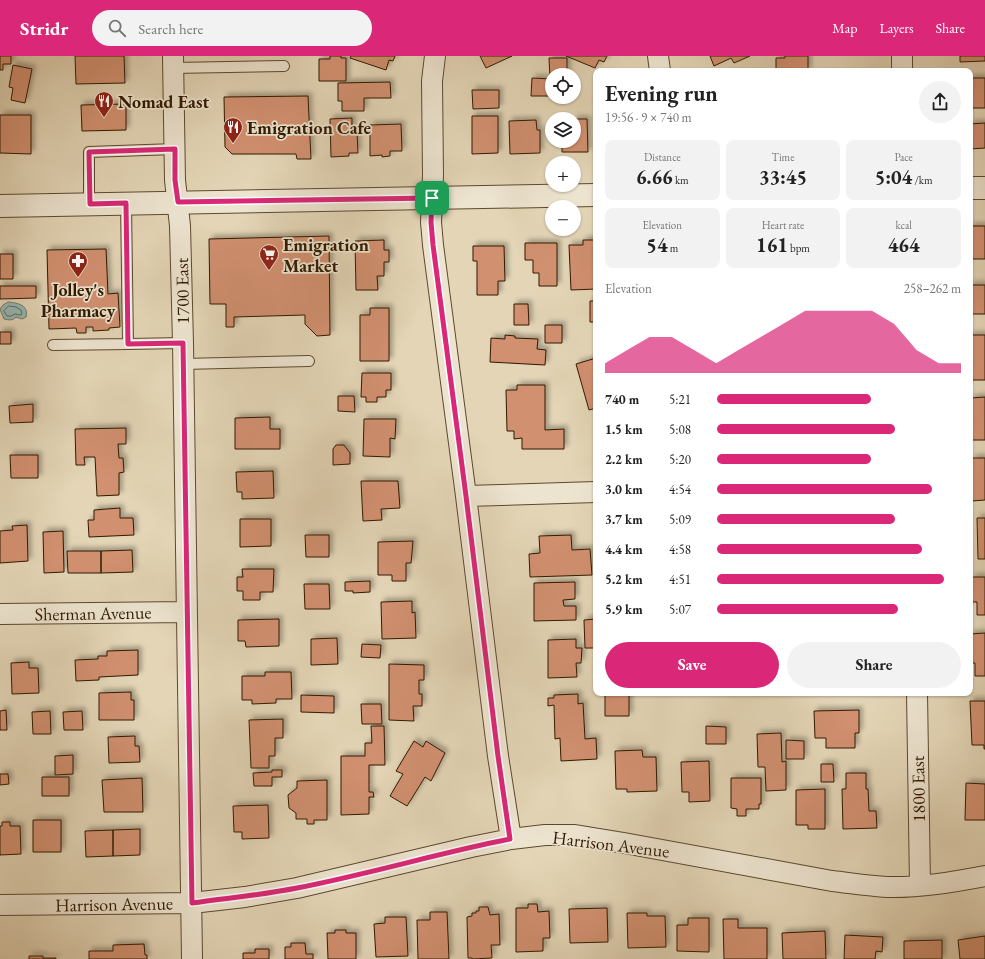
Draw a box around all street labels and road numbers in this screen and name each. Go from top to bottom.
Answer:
street label: 1700 East [170,257,194,324]
street label: Sherman Avenue [34,600,152,626]
street label: 1800 East [906,755,930,822]
street label: Harrison Avenue [551,825,671,863]
street label: Harrison Avenue [55,891,173,917]

